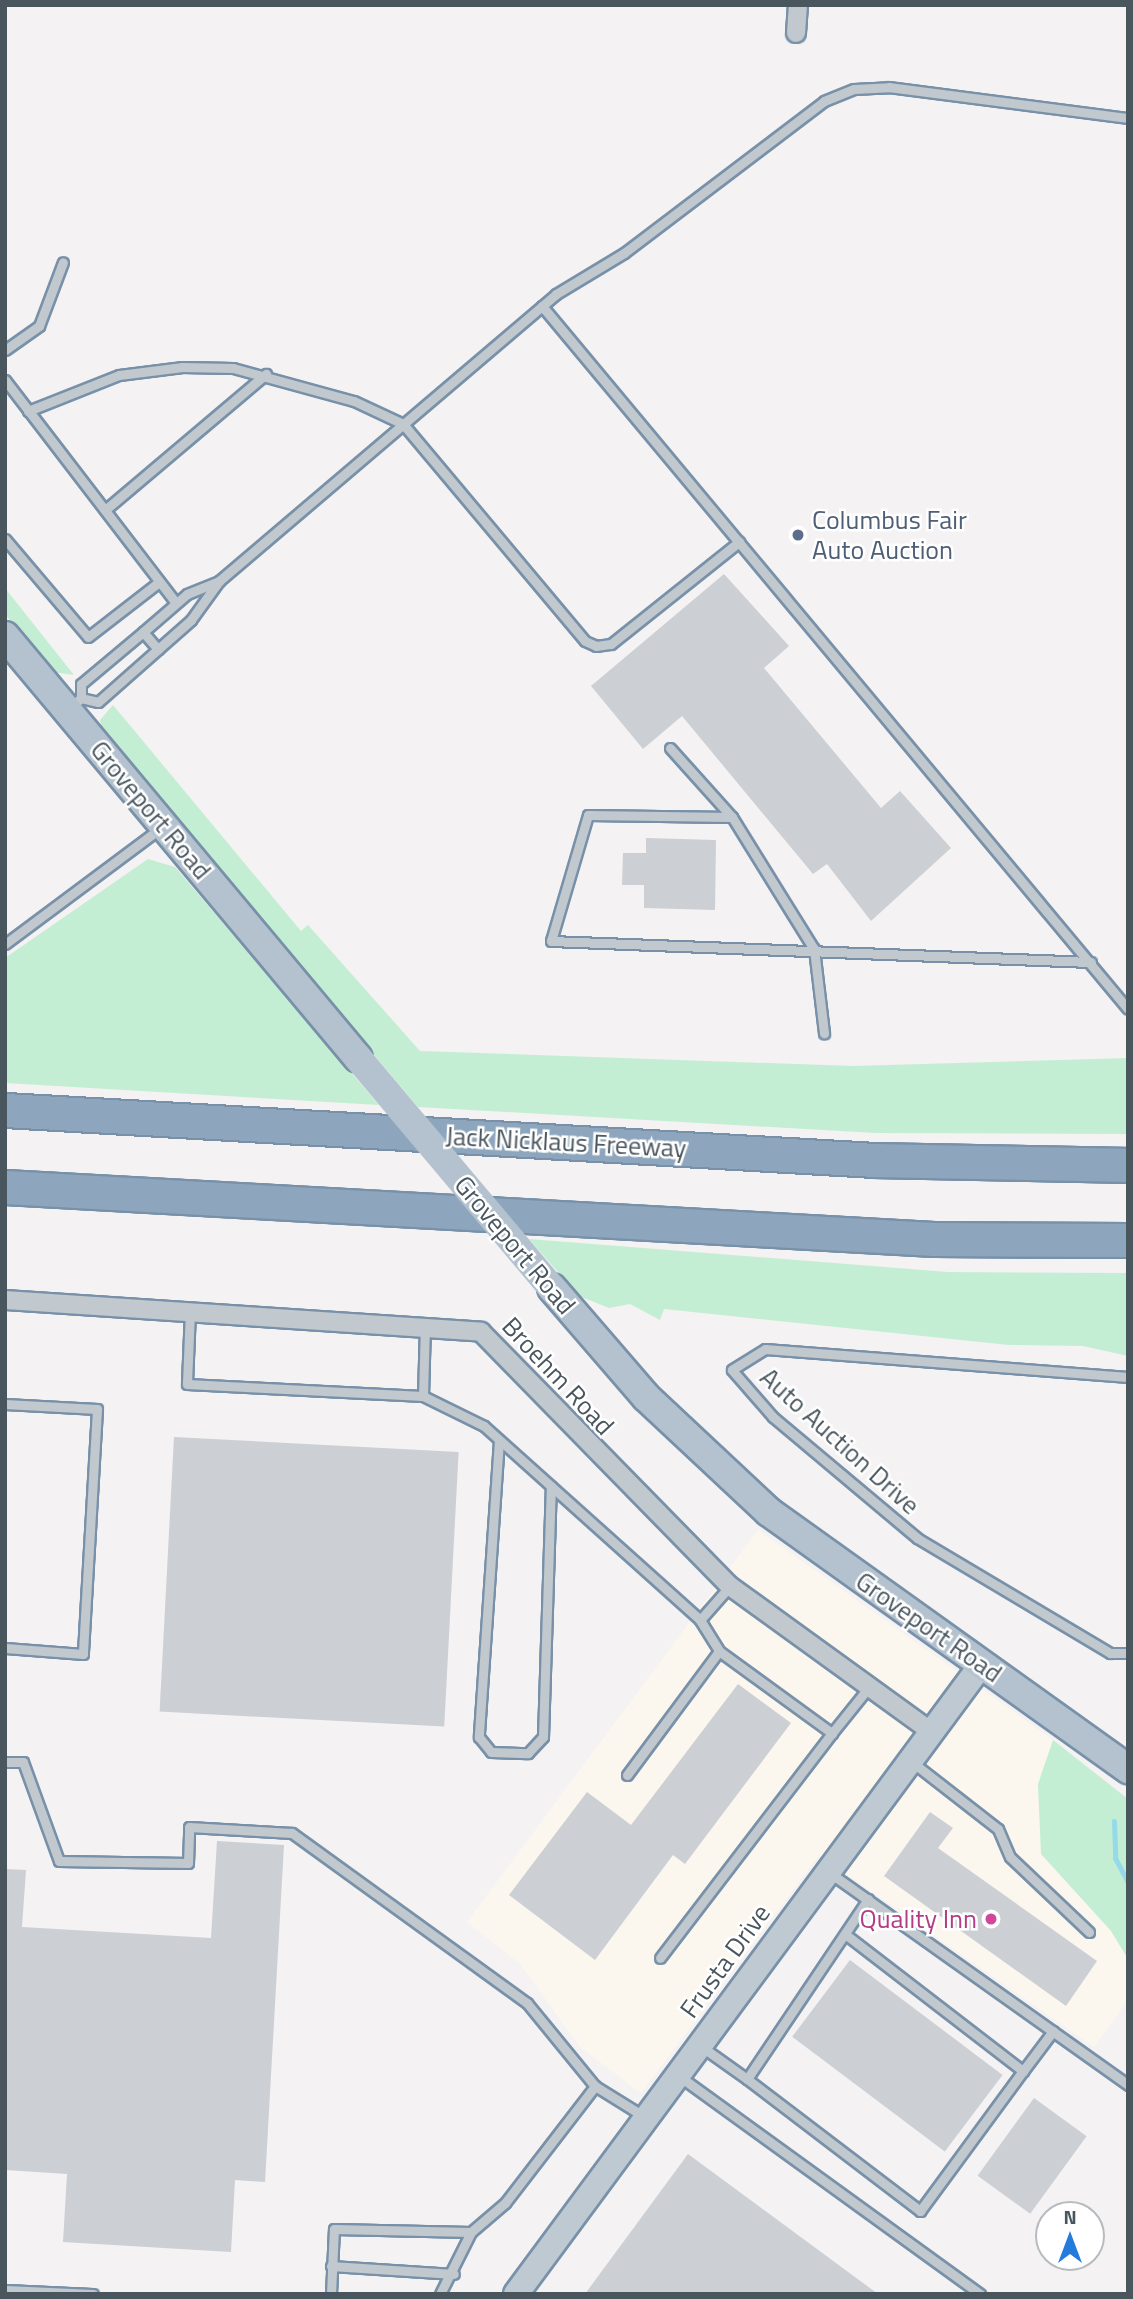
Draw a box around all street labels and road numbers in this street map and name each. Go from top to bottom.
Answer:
street label: Groveport Road [84,734,218,886]
street label: Jack Nicklaus Freeway [445,1120,687,1164]
street label: Groveport Road [448,1169,582,1321]
street label: Broehm Road [496,1311,620,1441]
street label: Auto Auction Drive [754,1361,926,1521]
street label: Groveport Road [850,1565,1008,1689]
street label: Frusta Drive [673,1898,777,2024]

